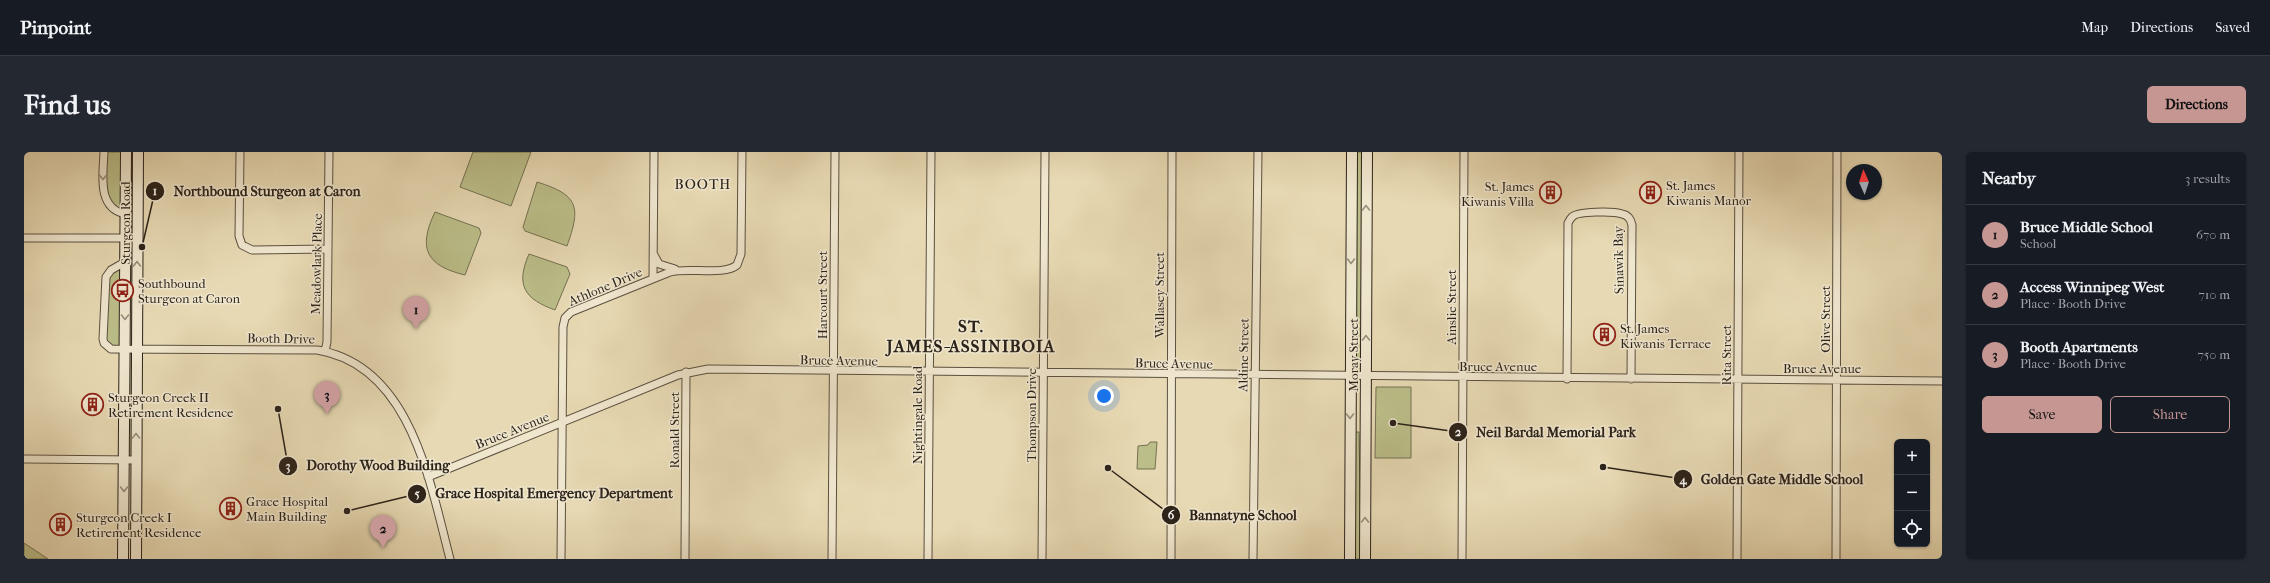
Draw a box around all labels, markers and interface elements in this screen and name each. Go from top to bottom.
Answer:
text: Pinpoint [20,17,91,39]
text: Map [2081,19,2108,36]
text: Directions [2130,19,2193,36]
text: Saved [2215,19,2250,36]
button: Directions [2147,86,2246,123]
text: Find us [24,88,111,121]
north arrow [1846,164,1882,200]
text: Nearby [1982,168,2036,188]
text: 3 results [2185,171,2230,186]
one-way arrow [99,174,107,180]
district label: BOOTH [675,176,731,193]
callout: Northbound Sturgeon at Caron [145,178,368,204]
place label: St. James Kiwanis Manor [1666,178,1752,208]
place label: St. James Kiwanis Villa [1461,179,1535,209]
building icon: St. James Kiwanis Manor [1638,179,1664,205]
street label: Sturgeon Road [118,180,133,265]
building icon: St. James Kiwanis Villa [1537,180,1563,206]
text: Northbound Sturgeon at Caron [173,183,361,200]
text: 1 [153,184,157,198]
one-way arrow [1362,205,1370,211]
street label: Meadowlark Place [308,213,325,315]
text: Bruce Middle School [2020,218,2153,236]
street label: Sinawik Bay [1610,225,1627,294]
text: 1 [1993,227,1997,242]
text: 670 m [2196,227,2230,242]
text: School [2020,236,2056,251]
street label: Harcourt Street [815,250,830,339]
street label: Wallasey Street [1152,252,1167,339]
one-way arrow [1347,258,1355,264]
one-way arrow [133,261,141,267]
street label: Athlone Drive [565,264,645,309]
street label: Ainslie Street [1444,269,1459,346]
place label: Southbound Sturgeon at Caron [138,276,241,306]
bus stop icon: Southbound Sturgeon at Caron [110,277,136,303]
text: Access Winnipeg West [2020,278,2164,296]
street label: Olive Street [1818,285,1833,353]
text: 2 [1992,287,1998,302]
text: 710 m [2198,287,2230,302]
pin: 1 [403,296,429,329]
text: Place · Booth Drive [2020,296,2126,311]
one-way arrow [121,314,129,320]
district label: ST. JAMES-ASSINIBOIA [884,316,1056,357]
street label: Aldine Street [1235,318,1252,393]
street label: Moray Street [1346,318,1361,392]
place label: St. James Kiwanis Terrace [1620,321,1712,351]
building icon: St. James Kiwanis Terrace [1591,322,1617,348]
street label: Rita Street [1719,324,1734,385]
street label: Booth Drive [247,330,316,347]
one-way arrow [1362,335,1370,341]
text: Booth Apartments [2020,338,2138,356]
text: 3 [1992,347,1998,362]
text: 750 m [2197,347,2230,362]
street label: Bruce Avenue [800,352,879,369]
street label: Bruce Avenue [1135,355,1214,372]
text: Place · Booth Drive [2020,356,2126,371]
street label: Bruce Avenue [1459,359,1538,374]
street label: Bruce Avenue [1783,361,1862,376]
street label: Nightingale Road [910,365,925,464]
street label: Thompson Drive [1024,367,1039,462]
pin: 3 [314,381,340,414]
your location [1094,386,1114,406]
place label: Sturgeon Creek II Retirement Residence [108,390,234,420]
building icon: Sturgeon Creek II Retirement Residence [80,391,106,417]
street label: Ronald Street [667,391,682,469]
button: Save [1982,396,2102,433]
button: Share [2110,396,2230,433]
street label: Bruce Avenue [473,409,552,452]
one-way arrow [1346,413,1354,419]
callout: Neil Bardal Memorial Park [1448,419,1644,445]
text: Neil Bardal Memorial Park [1476,424,1637,441]
text: 2 [1455,425,1462,439]
one-way arrow [132,433,140,439]
map controls [1894,439,1930,547]
button: + [1894,439,1930,475]
callout: Dorothy Wood Building [278,453,458,479]
text: Dorothy Wood Building [306,457,450,474]
text: 3 [286,459,291,474]
callout: Golden Gate Middle School [1673,466,1871,492]
text: Golden Gate Middle School [1701,471,1863,488]
text: 4 [1678,473,1687,488]
button: − [1894,475,1930,511]
callout: Grace Hospital Emergency Department [407,481,680,507]
text: Grace Hospital Emergency Department [435,485,674,502]
one-way arrow [120,486,128,492]
text: 5 [414,487,420,501]
place label: Grace Hospital Main Building [246,494,329,524]
building icon: Grace Hospital Main Building [217,495,243,521]
callout: Bannatyne School [1161,502,1305,528]
text: Bannatyne School [1189,507,1297,524]
text: 6 [1168,508,1175,522]
place label: Sturgeon Creek I Retirement Residence [76,510,202,540]
building icon: Sturgeon Creek I Retirement Residence [48,511,74,537]
button: locate [1894,511,1930,547]
pin: 2 [370,515,396,548]
one-way arrow [1361,517,1369,523]

